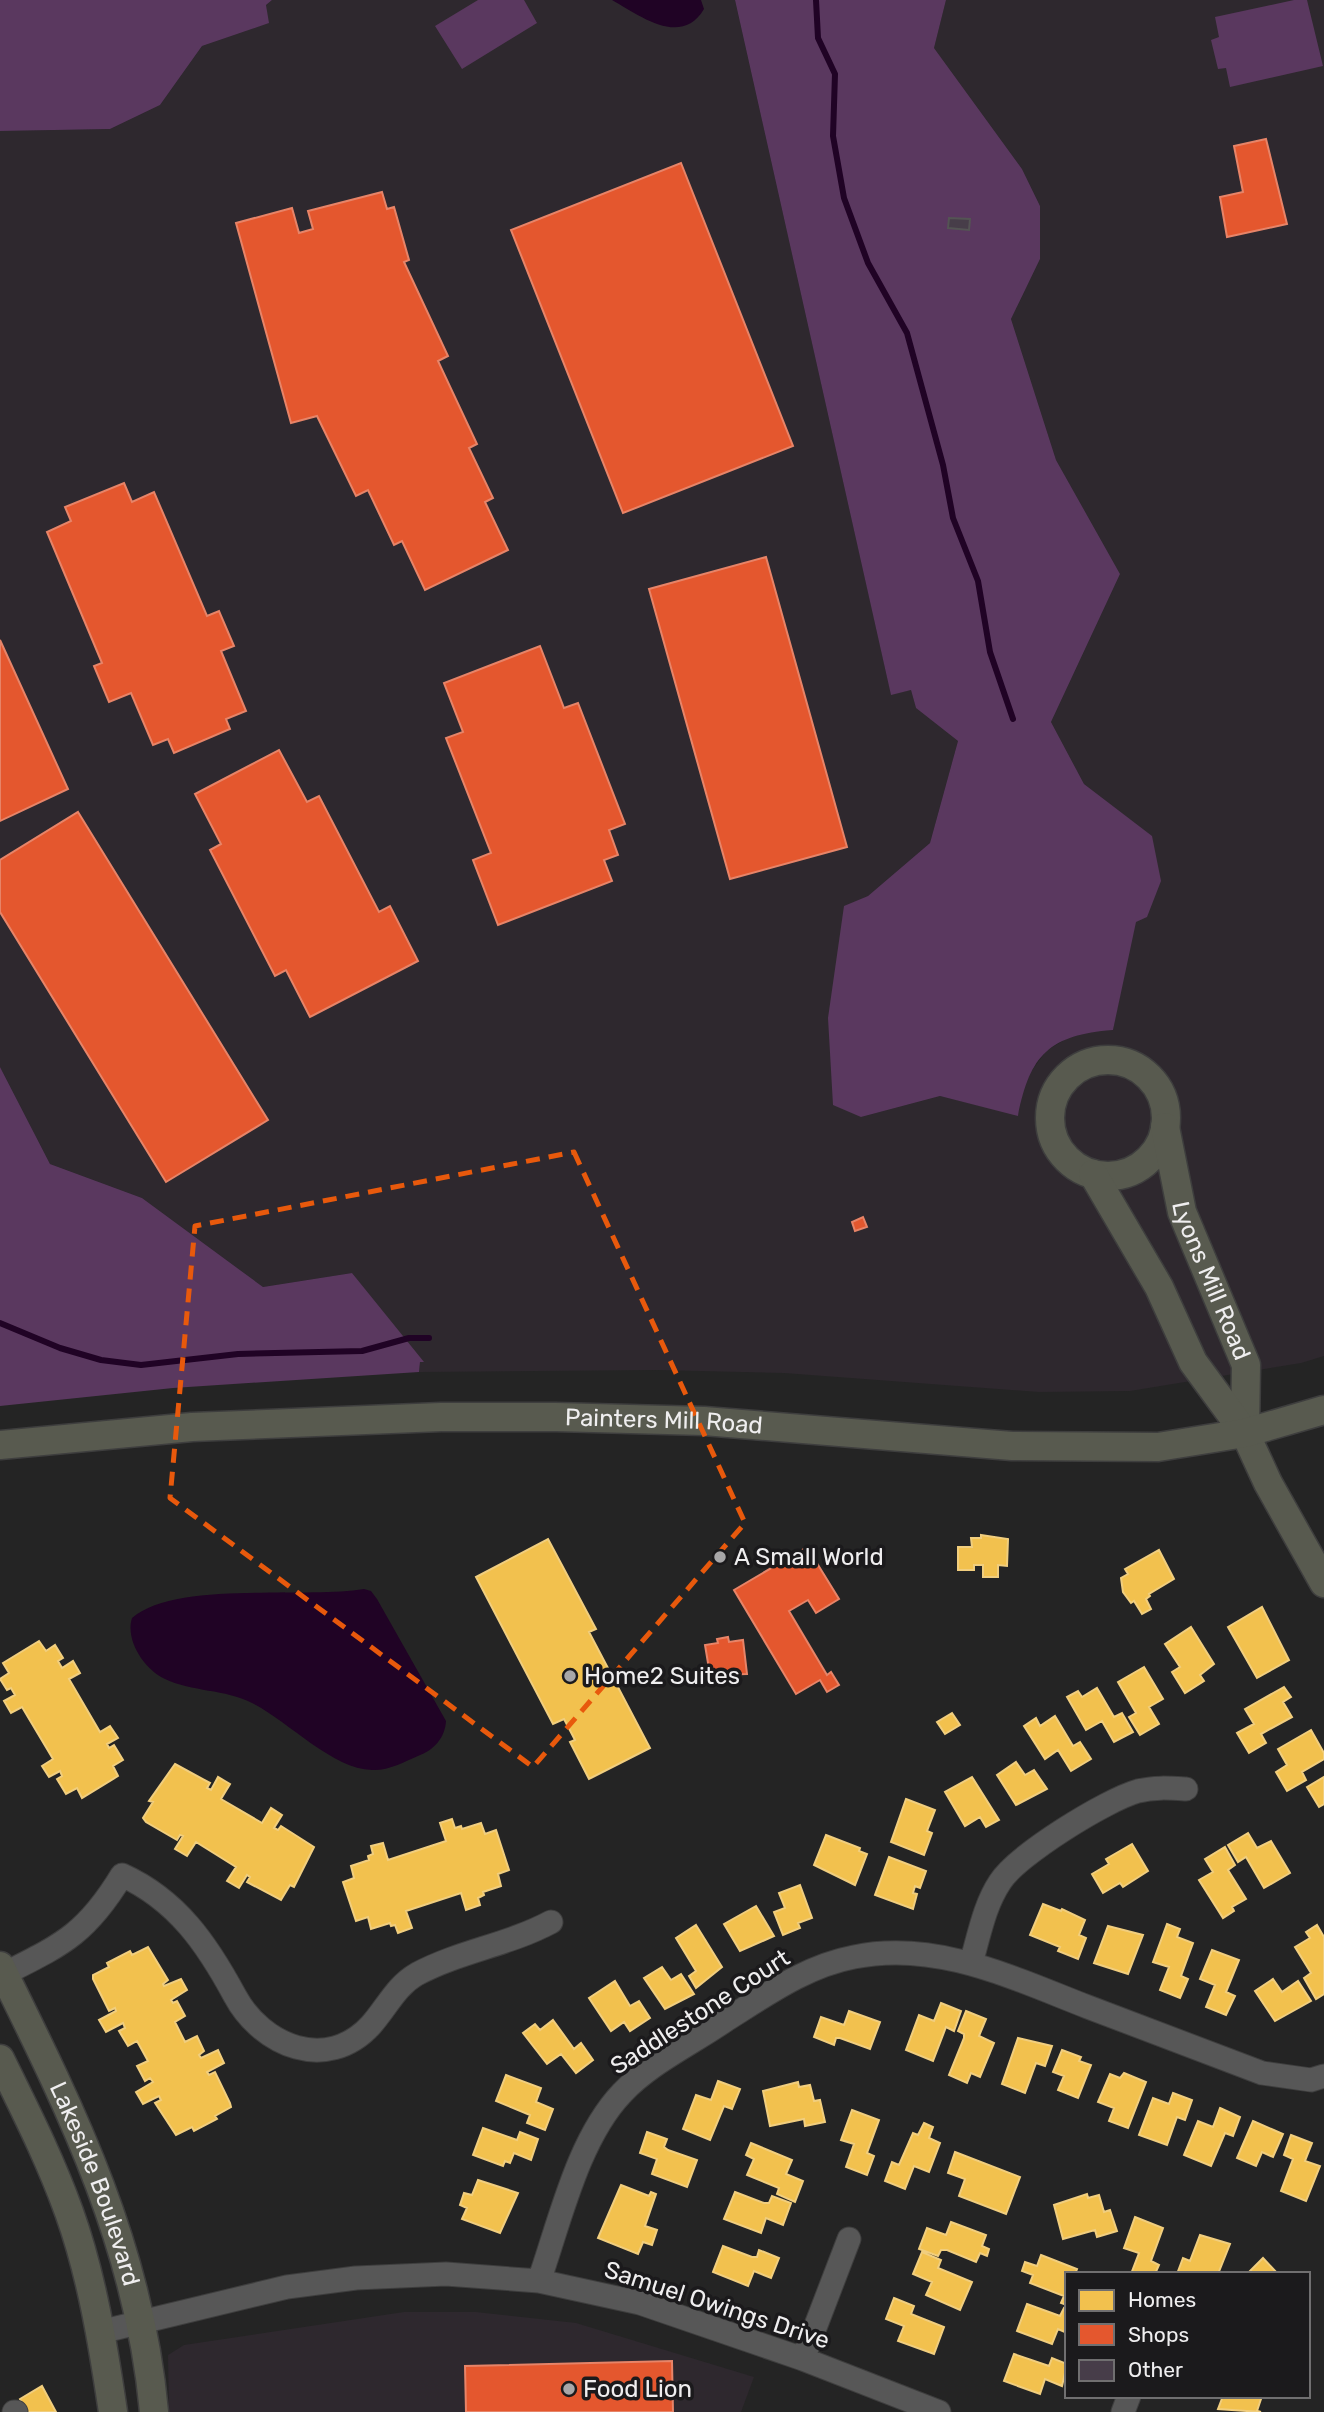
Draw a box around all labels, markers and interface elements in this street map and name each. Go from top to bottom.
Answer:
street label: Lyons Mill Road [1166,1199,1256,1364]
street label: Painters Mill Road [565,1403,764,1440]
place label: A Small World [734,1543,884,1571]
marker: A Small World [712,1549,728,1565]
place label: Home2 Suites [584,1662,740,1690]
marker: Home2 Suites [562,1668,578,1684]
street label: Saddlestone Court [605,1944,795,2080]
street label: Lakeside Boulevard [44,2077,145,2289]
street label: Samuel Owings Drive [601,2255,833,2355]
legend [1065,2272,1310,2398]
text: Homes [1128,2287,1196,2312]
text: Shops [1128,2322,1189,2347]
text: Other [1128,2357,1183,2382]
place label: Food Lion [583,2375,692,2403]
marker: Food Lion [561,2381,577,2397]

